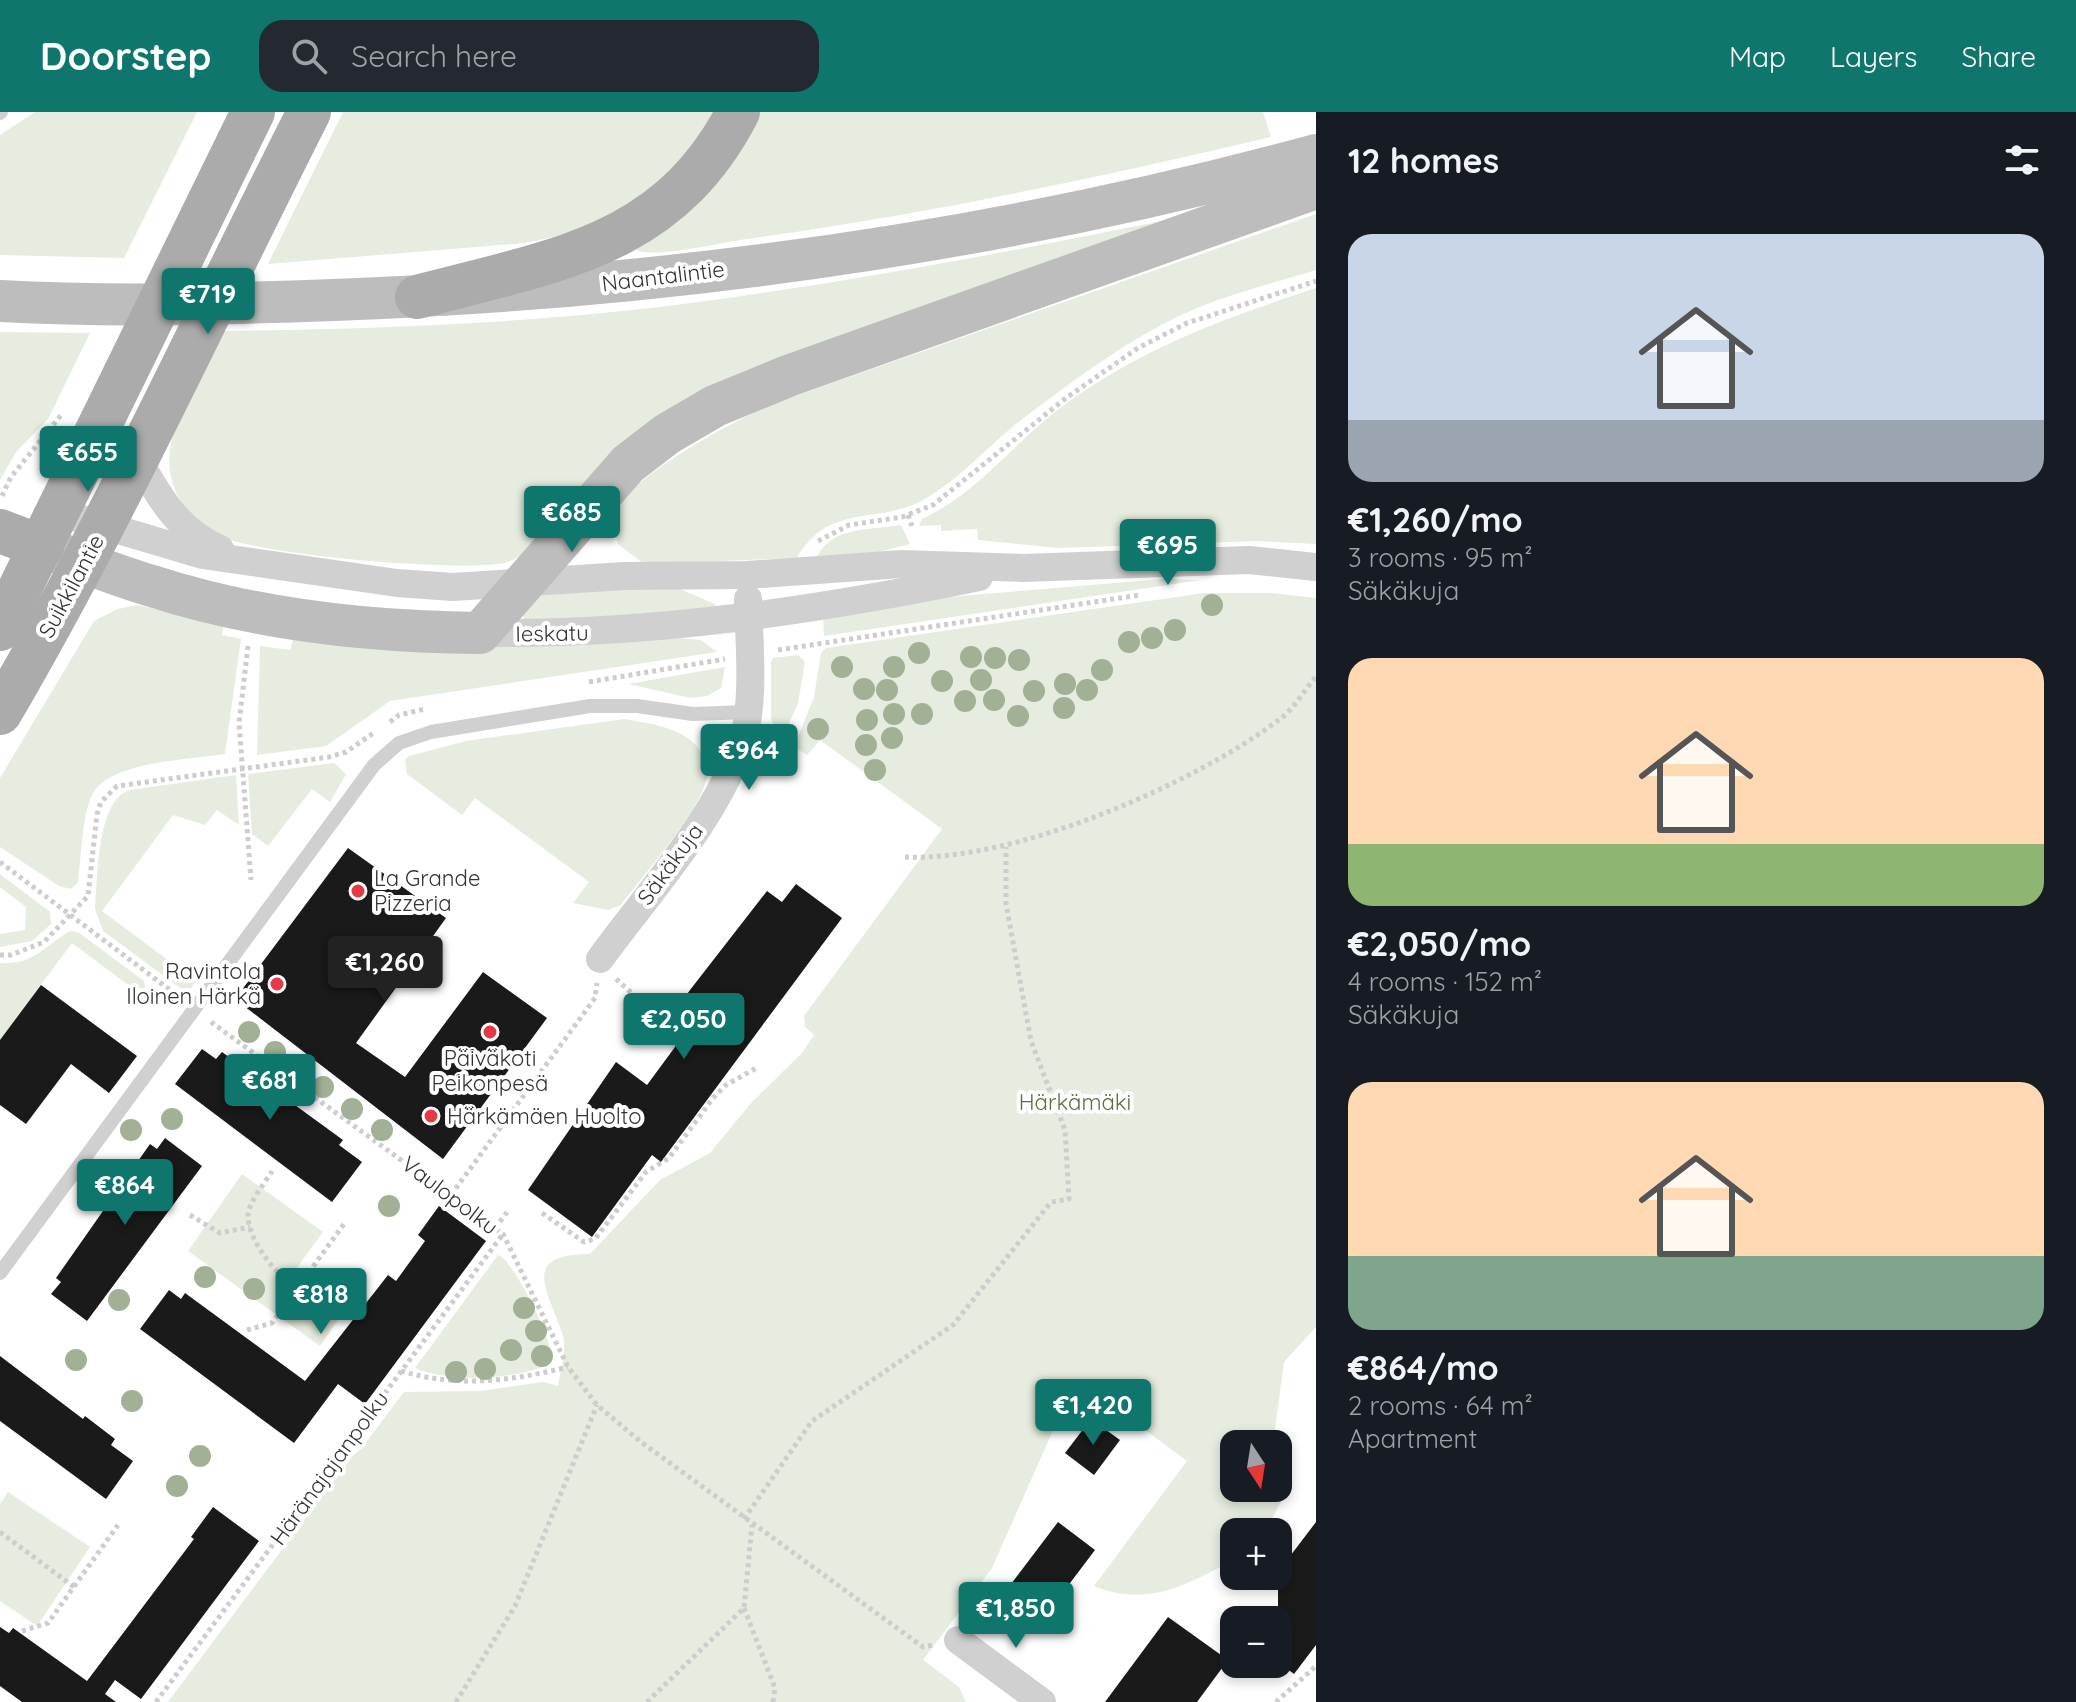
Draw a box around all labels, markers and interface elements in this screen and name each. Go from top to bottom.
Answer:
search box [259,20,819,92]
text: Doorstep [40,32,211,80]
icon: search [287,34,331,78]
text: Search here [351,37,517,75]
text: Map [1729,39,1786,74]
text: Layers [1830,39,1917,74]
text: Share [1961,39,2036,74]
icon: filters [2000,138,2044,182]
text: 12 homes [1348,139,1499,182]
street label: Naantalintie [600,255,726,297]
pin: €719 [161,268,255,336]
text: €719 [180,277,236,310]
icon: home [1624,286,1768,430]
pin: €655 [41,426,135,494]
text: €655 [58,435,118,468]
pin: €685 [525,486,619,554]
text: €685 [542,495,602,528]
text: €1,260/mo [1348,498,1523,541]
pin: €695 [1121,519,1215,587]
text: €695 [1138,528,1198,561]
street label: Suikkilantie [32,529,110,643]
text: 3 rooms · 95 m² [1348,541,1532,574]
text: Säkäkuja [1348,574,1459,607]
street label: Ieskatu [515,618,589,648]
icon: home [1624,710,1768,854]
pin: €964 [702,724,796,792]
text: €964 [719,733,779,766]
street label: Säkäkuja [631,818,709,910]
place label: La Grande Pizzeria [374,864,480,917]
marker: La Grande Pizzeria [349,882,367,900]
text: €2,050/mo [1348,922,1531,965]
pin: €1,260 [320,936,450,1004]
text: €1,260 [346,945,424,978]
place label: Ravintola Iloinen Härkä [126,957,261,1010]
text: 4 rooms · 152 m² [1348,965,1542,998]
marker: Ravintola Iloinen Härkä [268,975,286,993]
pin: €2,050 [619,993,749,1061]
text: Säkäkuja [1348,998,1459,1031]
text: €2,050 [641,1002,727,1035]
marker: Päiväkoti Peikonpesä [481,1023,499,1041]
place label: Päiväkoti Peikonpesä [432,1044,548,1097]
pin: €681 [223,1054,317,1122]
text: €681 [242,1063,298,1096]
park label: Härkämäki [1019,1088,1131,1116]
place label: Härkämäen Huolto [447,1102,641,1130]
marker: Härkämäen Huolto [422,1107,440,1125]
icon: home [1624,1134,1768,1278]
street label: Vaulopolku [396,1150,504,1240]
pin: €864 [78,1159,172,1227]
text: €864 [95,1168,155,1201]
pin: €818 [274,1268,368,1336]
text: €818 [294,1277,348,1310]
text: €864/mo [1348,1346,1499,1389]
pin: €1,420 [1028,1379,1158,1447]
street label: Häränajajanpolku [264,1385,394,1551]
text: €1,420 [1053,1388,1133,1421]
text: 2 rooms · 64 m² [1348,1389,1533,1422]
text: Apartment [1348,1422,1477,1455]
north arrow [1220,1430,1292,1502]
map controls [1220,1430,1292,1678]
button: + [1220,1518,1292,1590]
pin: €1,850 [951,1582,1081,1650]
text: €1,850 [977,1591,1055,1624]
button: − [1220,1606,1292,1678]

